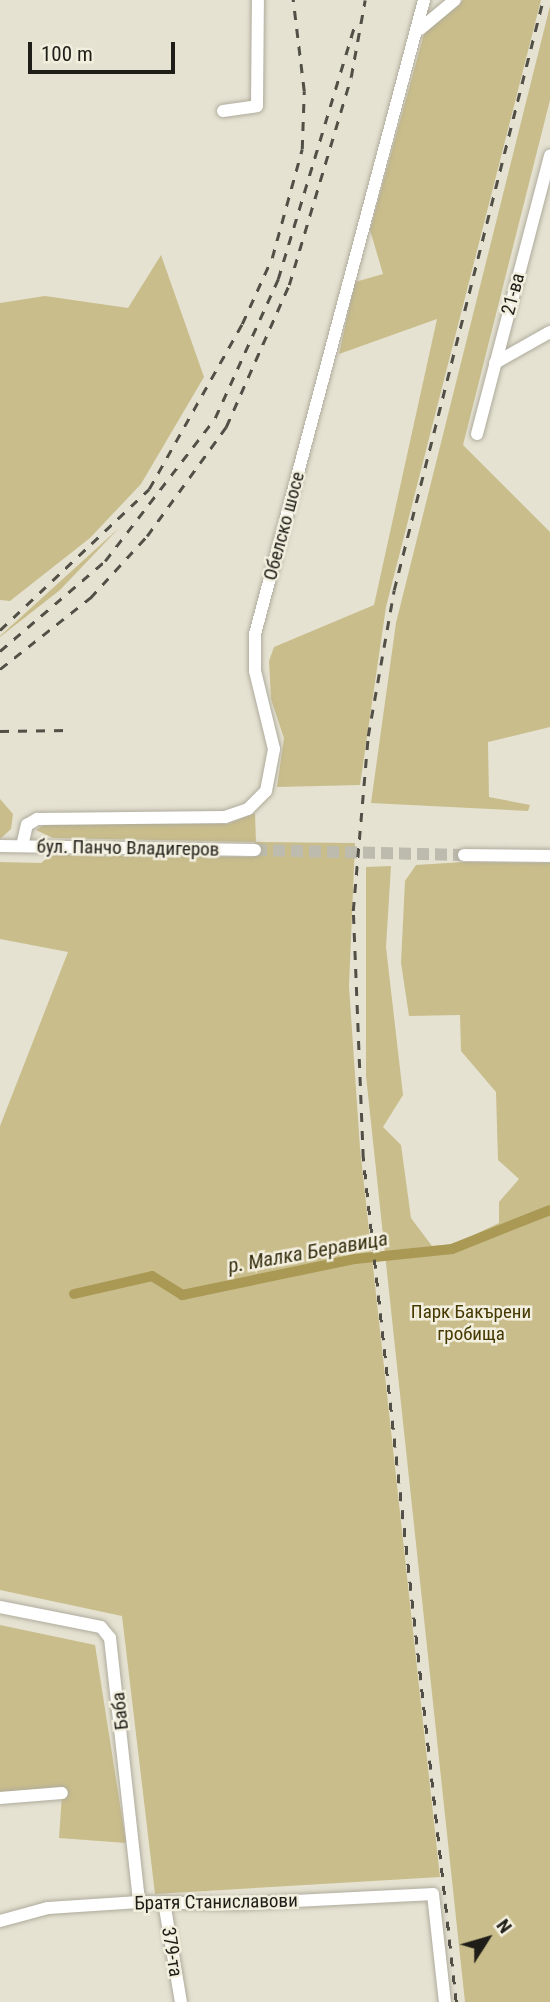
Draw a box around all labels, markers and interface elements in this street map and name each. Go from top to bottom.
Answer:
scale bar [32,28,178,72]
text: 100 m [41,42,93,66]
street label: 21-ва [497,271,529,317]
street label: Обелско шосе [259,469,309,583]
street label: бул. Панчо Владигеров [36,835,220,861]
water label: р. Малка Беравица [226,1226,390,1278]
park label: Парк Бакърени гробища [411,1301,531,1345]
street label: Баба [107,1691,133,1731]
street label: Братя Станиславови [134,1889,298,1915]
north arrow [452,1904,522,1974]
text: N [491,1914,517,1938]
street label: 379-та [157,1926,187,1978]

